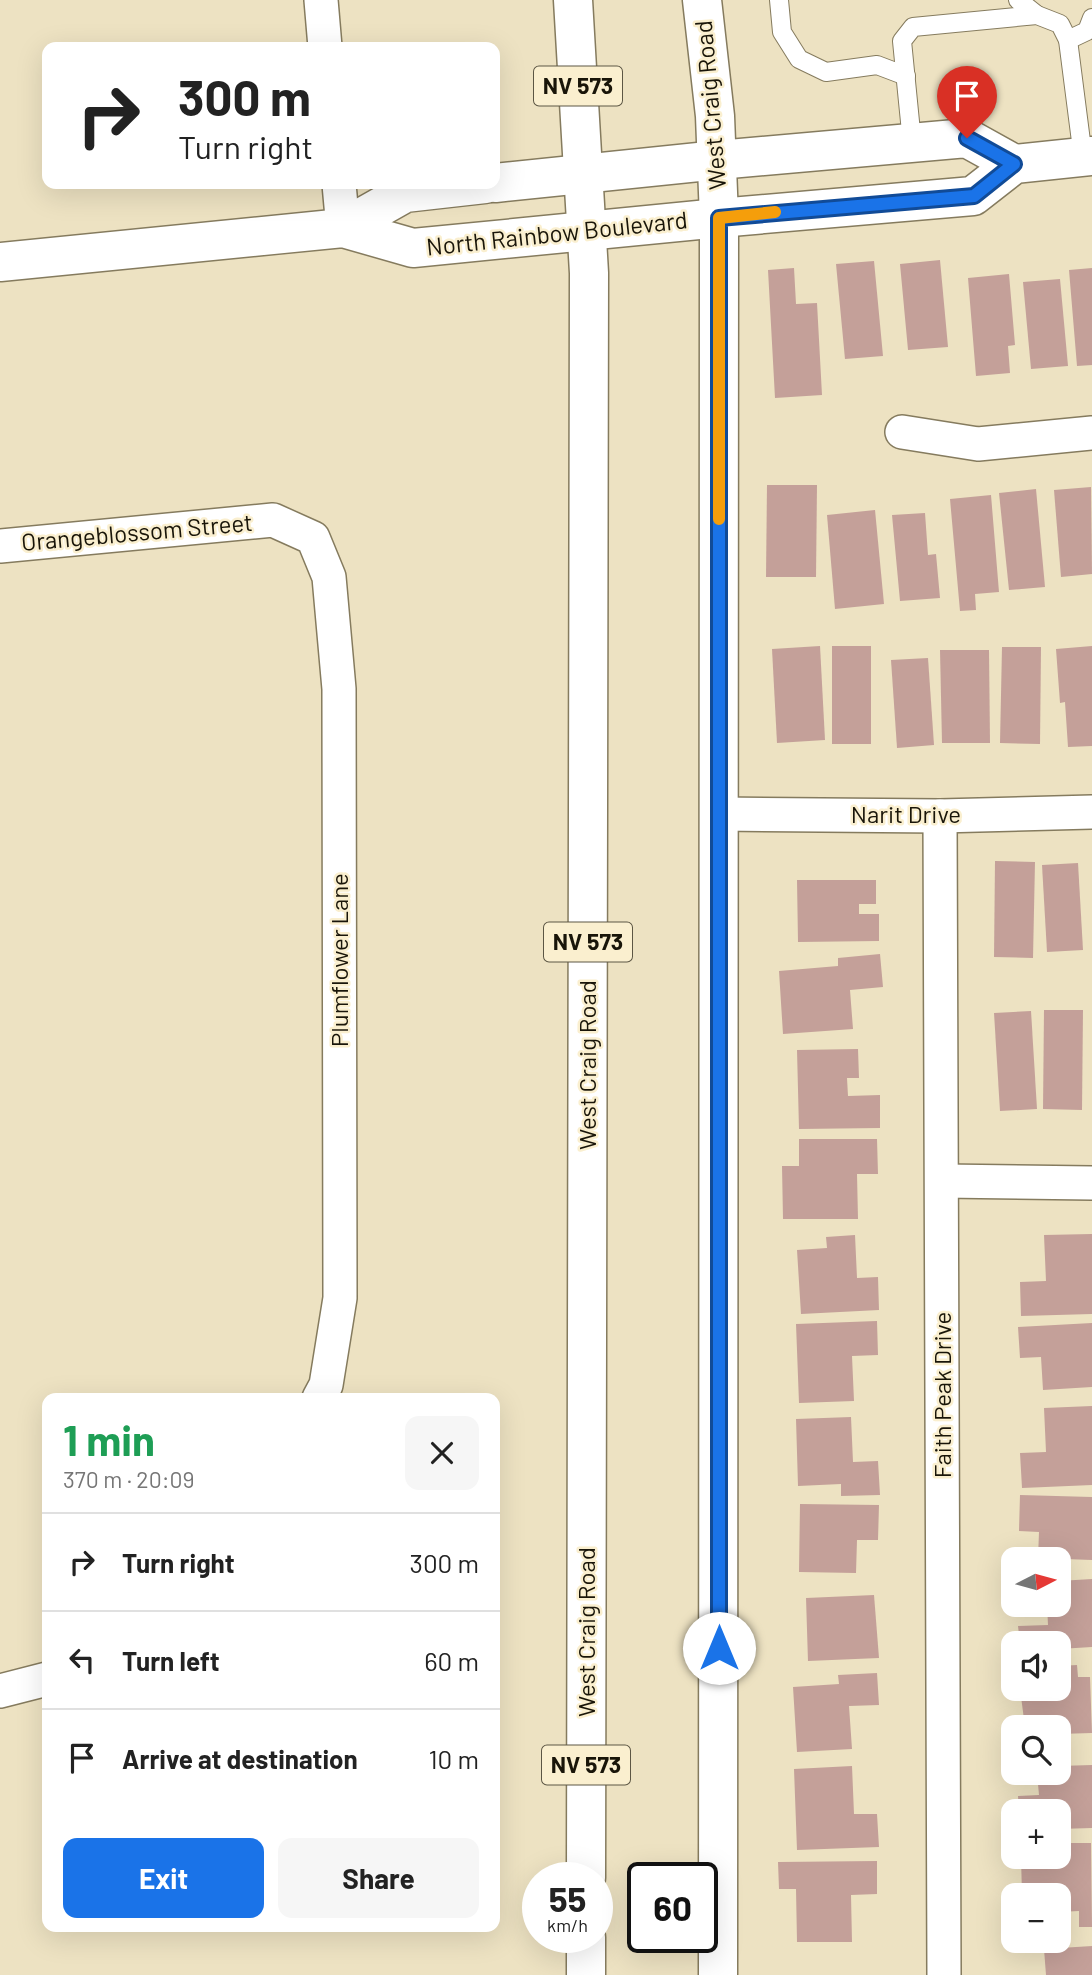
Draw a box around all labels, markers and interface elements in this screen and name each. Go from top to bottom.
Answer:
street label: West Craig Road [688,19,731,191]
road number: NV 573 [534,66,622,106]
pin [937,66,997,138]
text: 300 m [178,67,311,126]
icon: right [63,70,154,161]
icon: arrive [948,77,986,115]
text: Turn right [178,127,313,165]
street label: North Rainbow Boulevard [425,204,689,261]
street label: Orangeblossom Street [20,507,254,556]
street label: Narit Drive [851,799,961,828]
street label: Plumflower Lane [324,873,353,1047]
road number: NV 573 [544,923,632,962]
street label: West Craig Road [572,980,601,1150]
street label: Faith Peak Drive [927,1312,956,1478]
text: 1 min [63,1414,155,1464]
button: close [405,1416,479,1490]
text: 370 m · 20:09 [63,1465,194,1493]
icon: right [63,1543,101,1581]
text: Turn right [122,1547,235,1578]
text: 300 m [410,1547,479,1578]
street label: West Craig Road [571,1547,600,1717]
north arrow [1001,1547,1071,1617]
map controls [1001,1547,1071,1953]
position arrow [682,1611,756,1685]
button: sound [1001,1631,1071,1701]
icon: left [63,1641,101,1679]
text: Turn left [122,1645,220,1676]
text: 60 m [424,1645,479,1676]
button: search [1001,1715,1071,1785]
icon: arrive [63,1739,101,1777]
text: Arrive at destination [122,1743,358,1774]
text: 10 m [429,1743,479,1774]
road number: NV 573 [542,1746,630,1784]
button: + [1001,1799,1071,1869]
button: Exit [63,1838,264,1918]
button: Share [278,1838,479,1918]
speed limit sign: 60 [627,1862,718,1953]
text: 55 [549,1877,586,1919]
button: − [1001,1883,1071,1953]
text: km/h [547,1914,588,1936]

